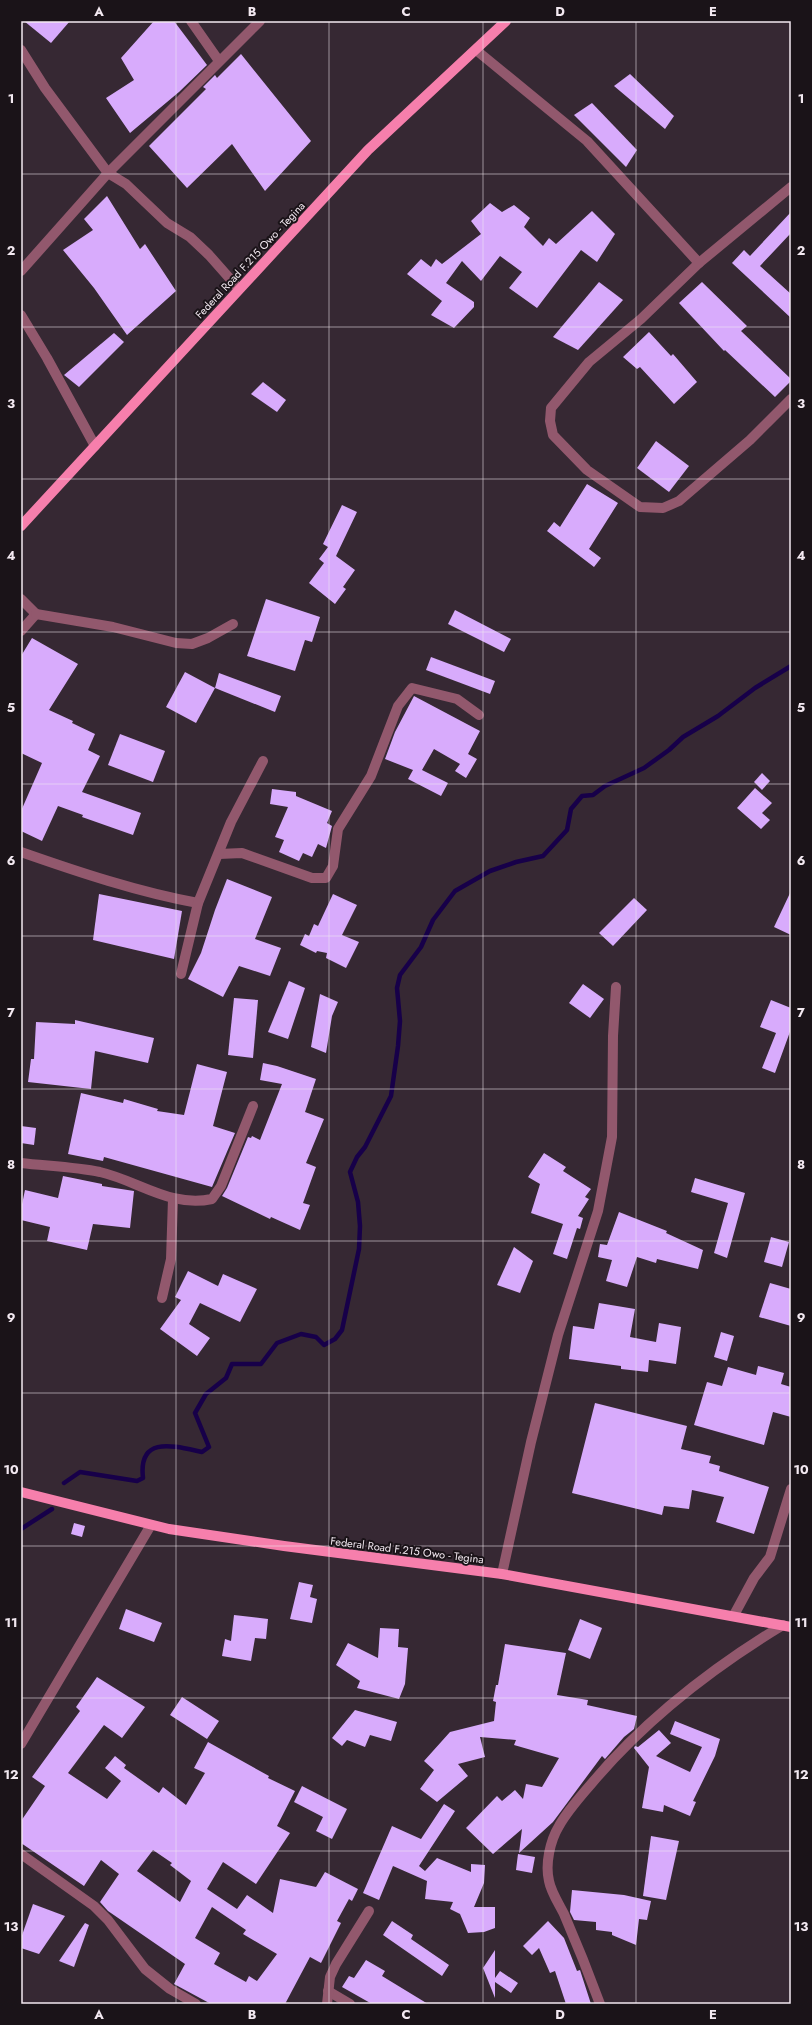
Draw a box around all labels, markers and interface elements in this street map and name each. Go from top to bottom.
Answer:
text: A [93,2,104,21]
text: B [248,2,257,21]
text: C [401,2,411,21]
text: D [555,2,565,21]
text: E [709,2,717,21]
text: 1 [8,89,14,108]
text: 1 [798,89,804,108]
street label: Federal Road F.215 Owo - Tegina [191,198,309,322]
text: 2 [7,241,15,260]
text: 2 [797,241,805,260]
text: 3 [7,394,15,413]
text: 3 [797,394,805,413]
text: 4 [6,546,16,565]
text: 4 [796,546,806,565]
text: 5 [7,698,15,717]
text: 5 [797,698,805,717]
text: 6 [7,851,16,870]
text: 6 [797,851,806,870]
text: 7 [7,1003,15,1022]
text: 7 [797,1003,805,1022]
text: 8 [7,1155,15,1174]
text: 8 [797,1155,805,1174]
text: 9 [7,1308,16,1327]
text: 9 [797,1308,806,1327]
text: 10 [3,1460,19,1479]
text: 10 [793,1460,809,1479]
street label: Federal Road F.215 Owo - Tegina [329,1533,485,1567]
text: 11 [4,1613,18,1632]
text: 11 [794,1613,808,1632]
text: 12 [3,1765,19,1784]
text: 12 [793,1765,809,1784]
text: 13 [4,1917,18,1936]
text: 13 [794,1917,808,1936]
text: A [93,2005,104,2024]
text: B [248,2005,257,2024]
text: C [401,2005,411,2024]
text: D [555,2005,565,2024]
text: E [709,2005,717,2024]

